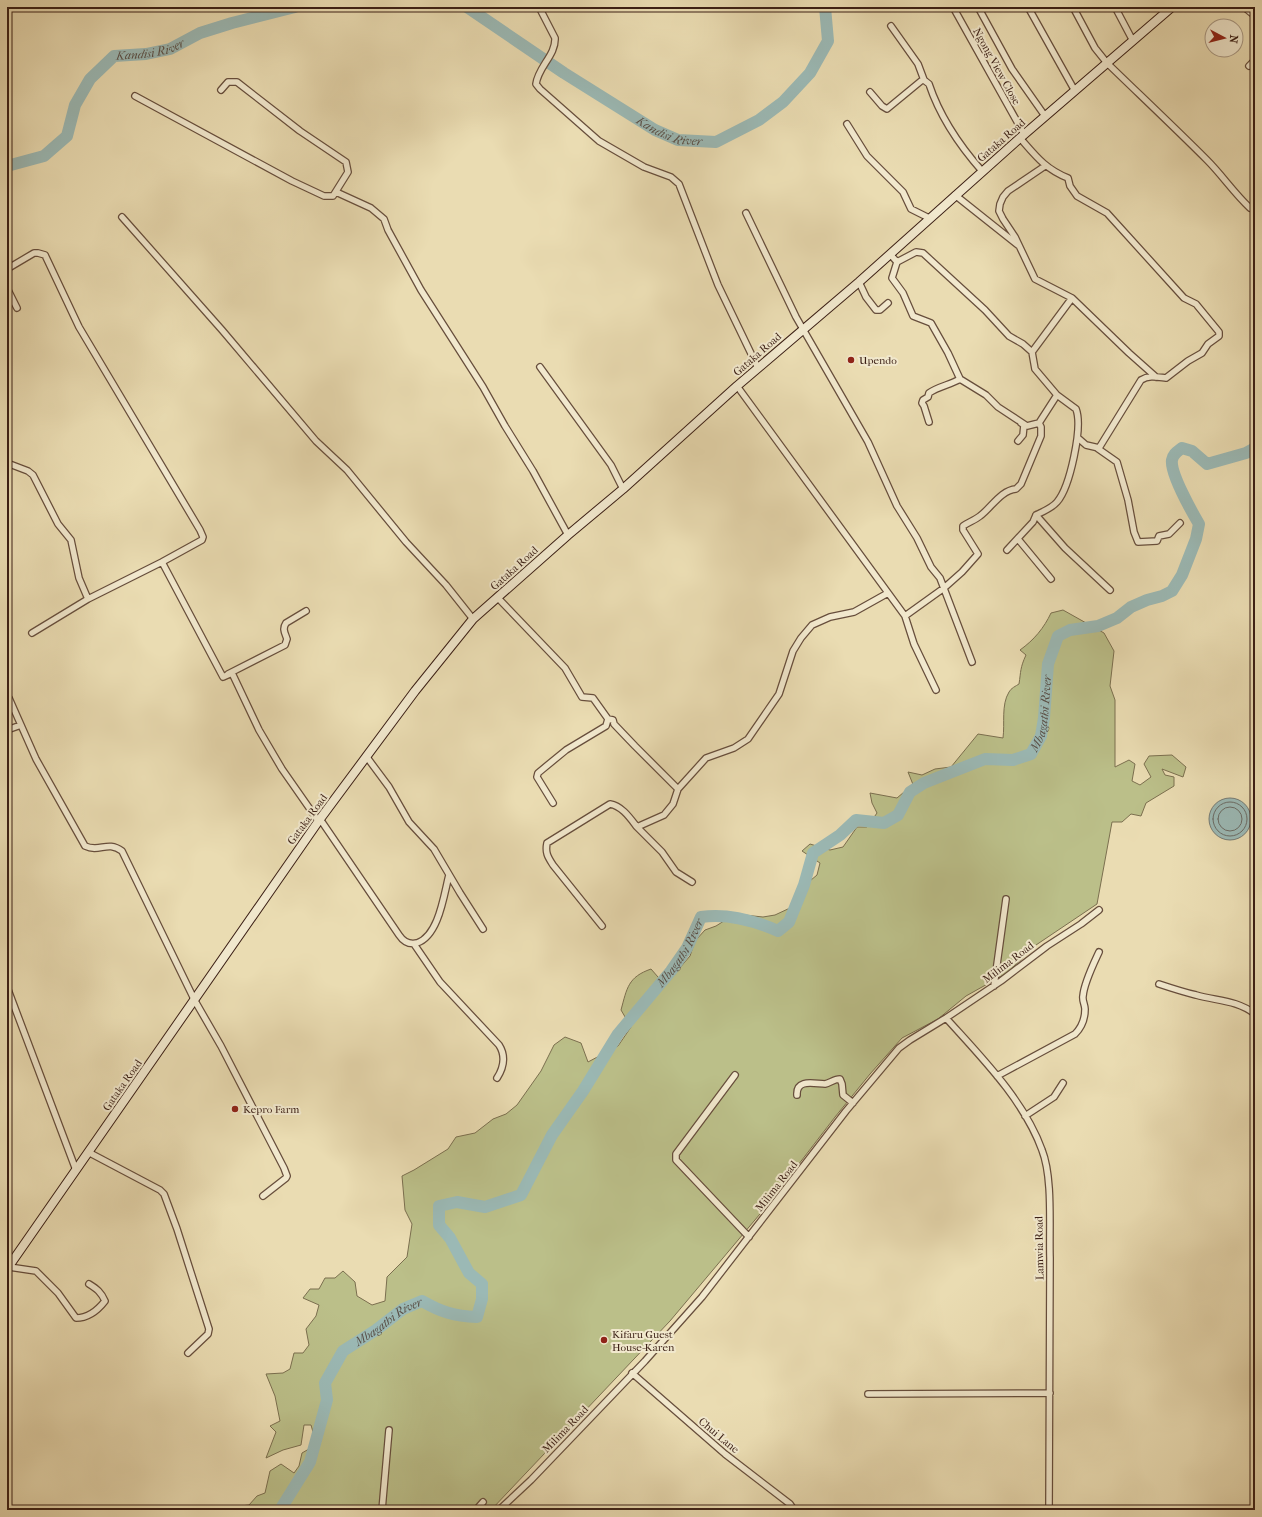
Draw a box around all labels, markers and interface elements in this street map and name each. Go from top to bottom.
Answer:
north arrow [1204,18,1244,58]
street label: Ngong View Close [970,26,1023,107]
text: N [1226,34,1240,45]
water label: Kandisi River [115,35,188,63]
water label: Kandisi River [633,113,704,148]
street label: Gataka Road [975,115,1029,165]
street label: Gataka Road [731,329,785,379]
place label: Upendo [859,354,897,367]
marker: Upendo [846,355,856,365]
street label: Gataka Road [488,543,542,593]
water label: Mbagathi River [1026,673,1054,755]
street label: Gataka Road [285,791,331,847]
water label: Mbagathi River [653,915,707,990]
street label: Milima Road [980,938,1037,986]
street label: Gataka Road [100,1056,145,1113]
place label: Kepro Farm [243,1103,300,1116]
marker: Kepro Farm [230,1104,240,1114]
street label: Milima Road [753,1158,801,1214]
street label: Lamwia Road [1032,1215,1047,1280]
water label: Mbagathi River [351,1294,426,1349]
place label: Kifaru Guest House-Karen [612,1328,675,1354]
marker: Kifaru Guest House-Karen [599,1335,609,1345]
street label: Milima Road [540,1402,592,1456]
street label: Chui Lane [696,1415,742,1456]

